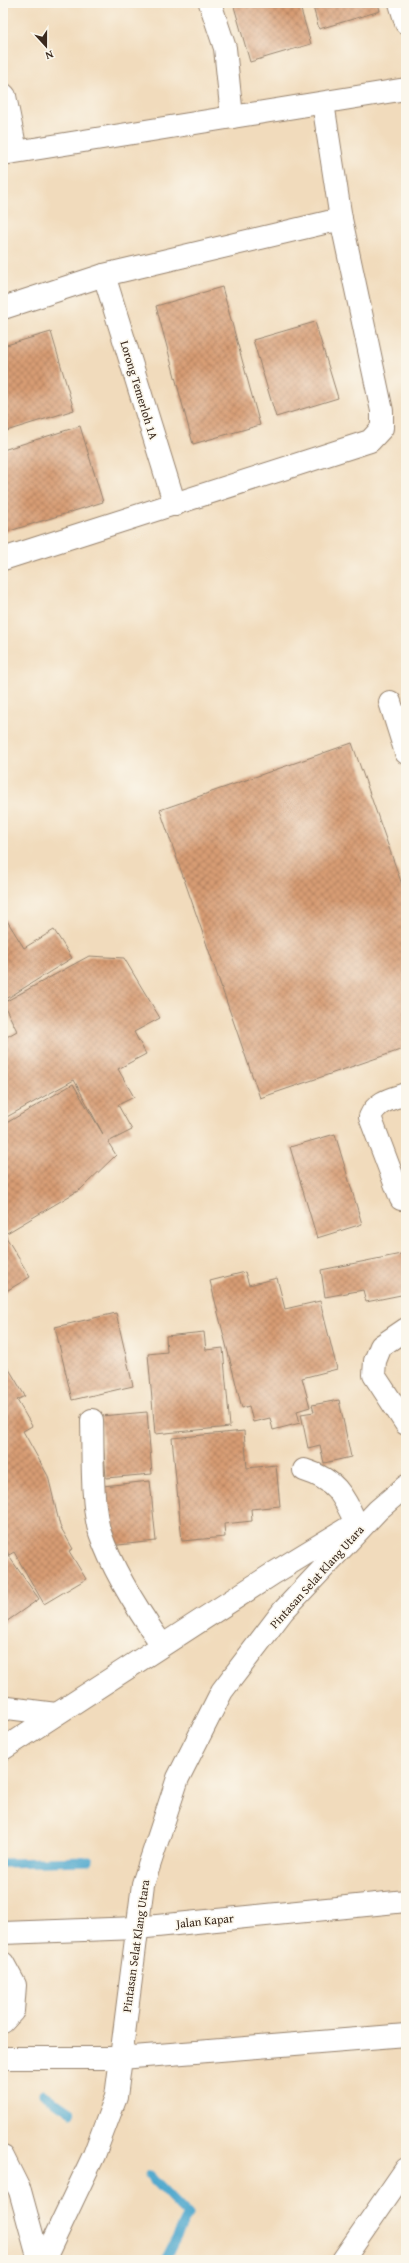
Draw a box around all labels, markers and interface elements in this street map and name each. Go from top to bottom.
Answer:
north arrow [26,26,66,66]
text: N [43,47,56,64]
street label: Lorong Temerloh 1A [116,338,163,442]
street label: Pintasan Selat Klang Utara [266,1521,368,1632]
street label: Pintasan Selat Klang Utara [118,1878,153,2013]
street label: Jalan Kapar [173,1909,235,1932]

